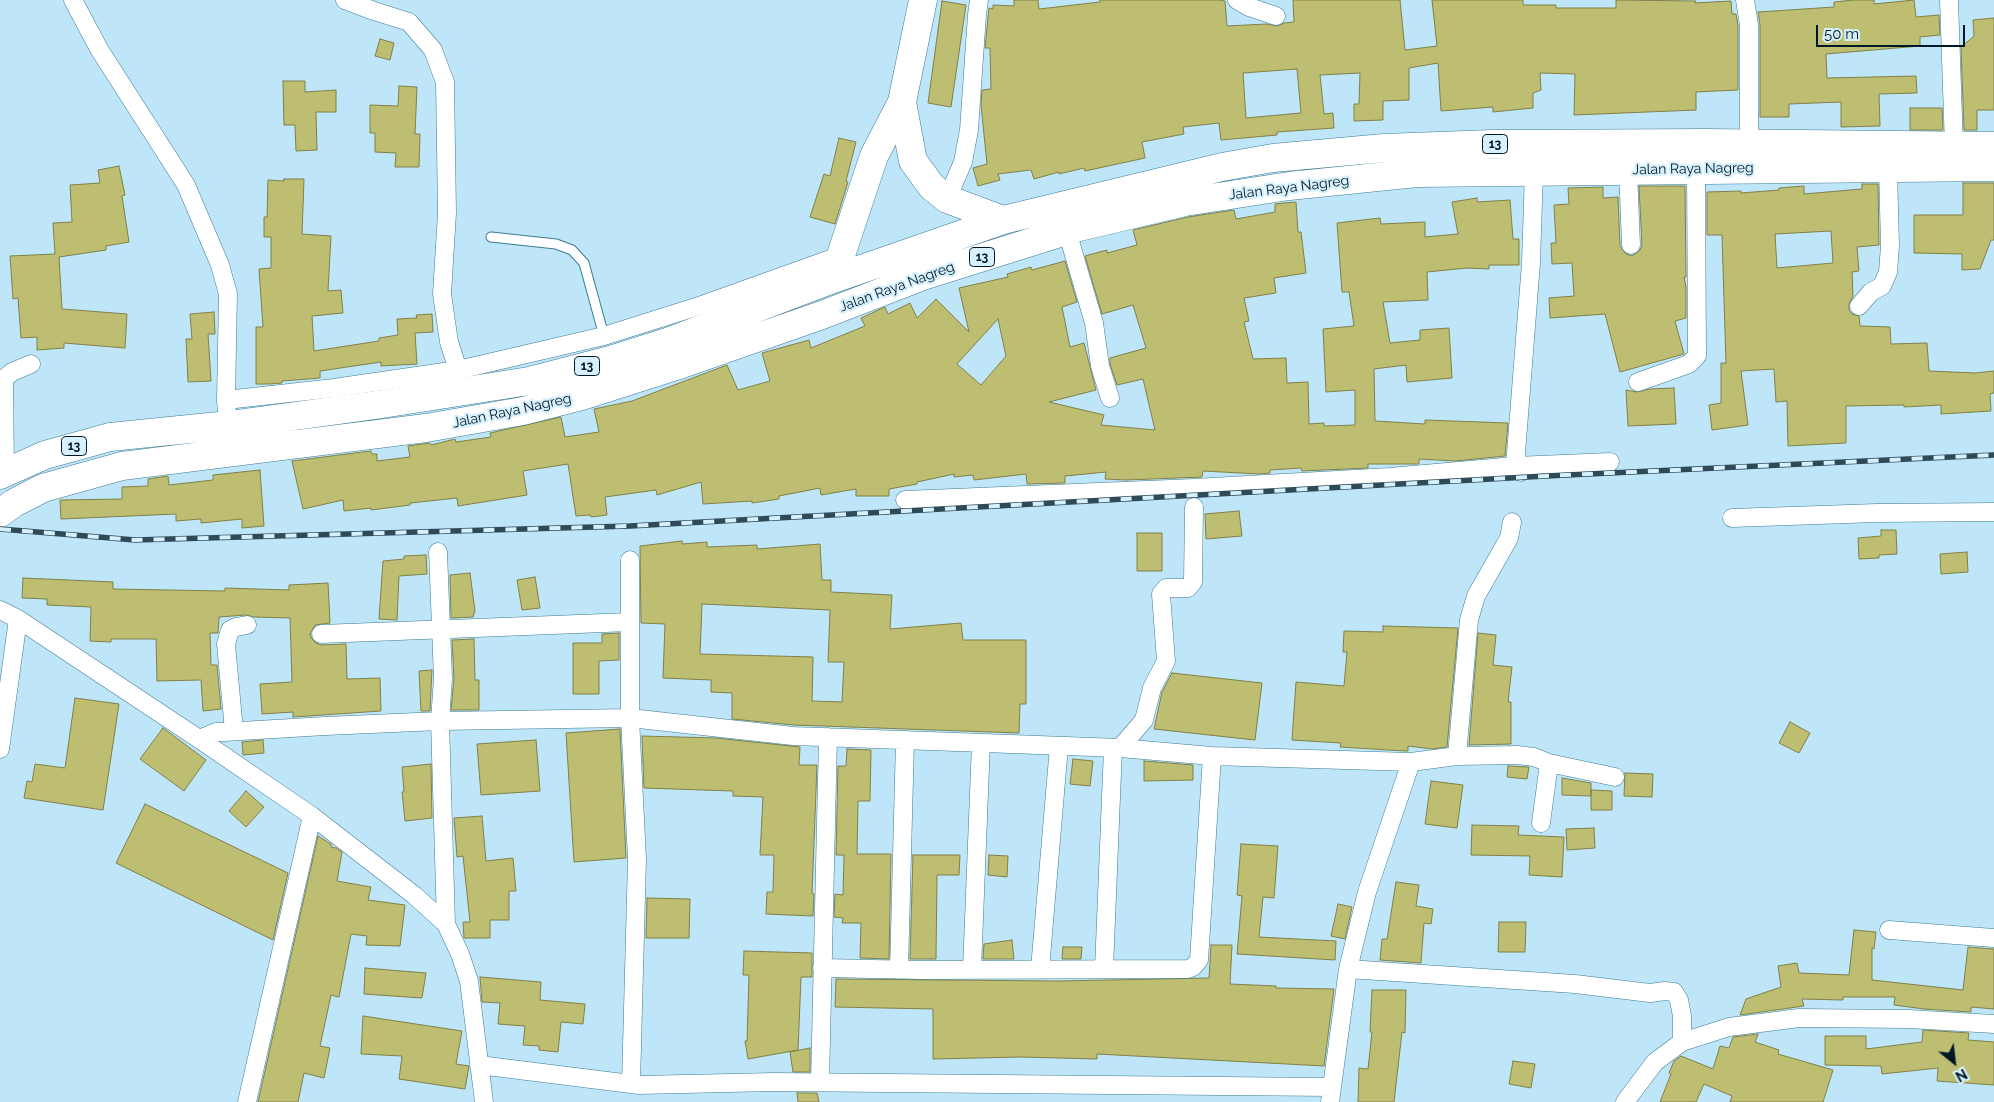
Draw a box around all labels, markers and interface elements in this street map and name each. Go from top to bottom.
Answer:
scale bar [1819,15,1968,47]
text: 50 m [1824,25,1859,43]
road number: 13 [1482,134,1508,154]
street label: Jalan Raya Nagreg [1632,160,1754,178]
street label: Jalan Raya Nagreg [1228,172,1350,204]
road number: 13 [970,248,994,266]
street label: Jalan Raya Nagreg [837,258,957,316]
road number: 13 [574,356,600,376]
street label: Jalan Raya Nagreg [451,390,573,432]
road number: 13 [62,436,86,456]
north arrow [1929,1037,1979,1087]
text: N [1953,1066,1970,1085]

